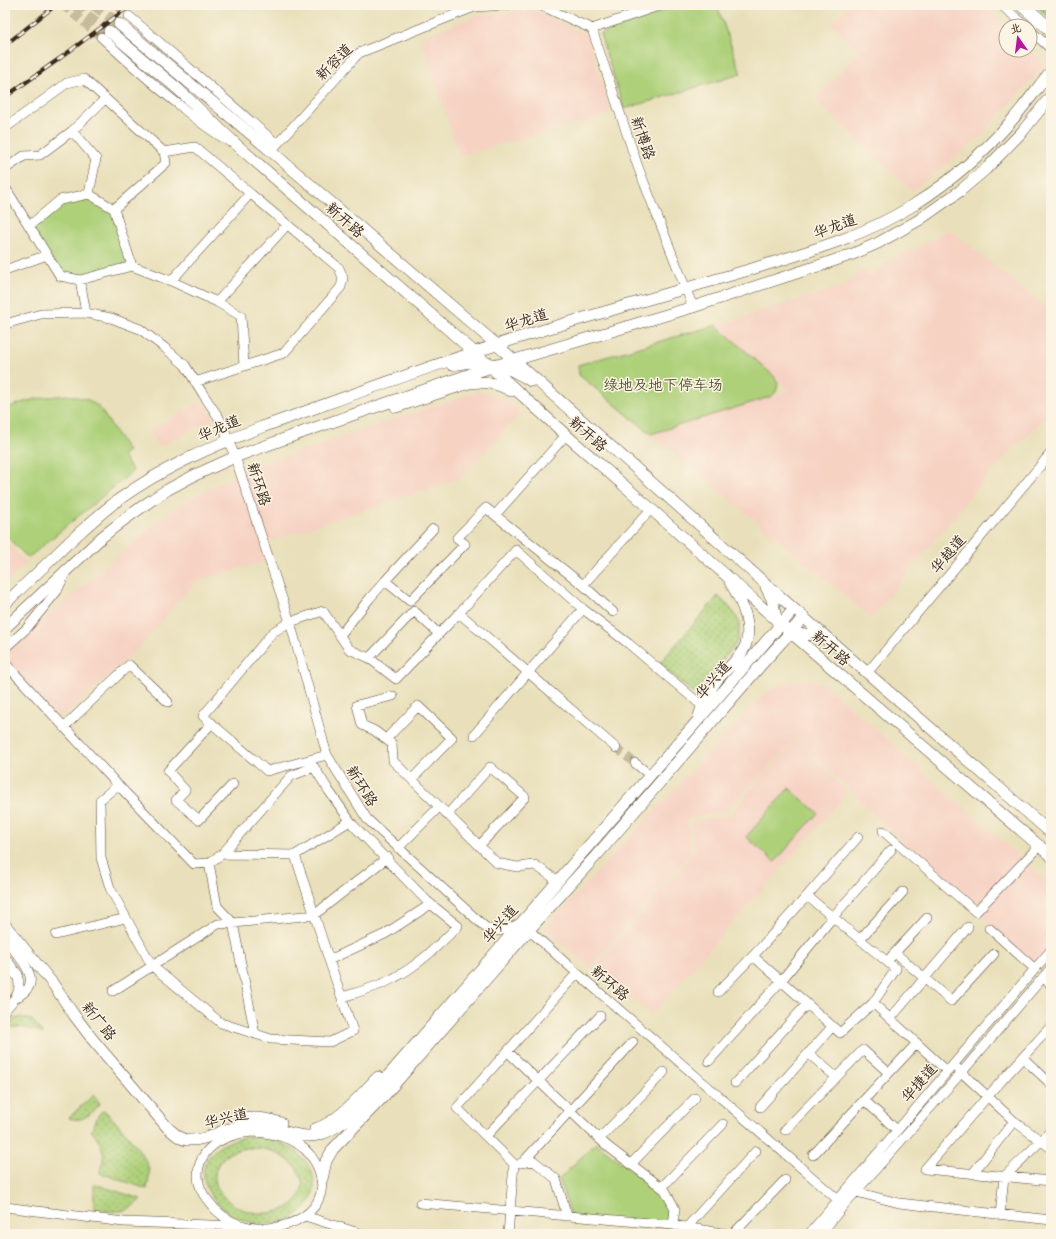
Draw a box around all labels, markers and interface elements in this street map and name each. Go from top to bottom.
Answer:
north arrow [998,18,1038,58]
text: 北 [1009,21,1023,37]
street label: 新容道 [312,40,358,86]
street label: 新博路 [625,114,659,163]
street label: 新开路 [321,198,368,243]
street label: 华龙道 [811,210,860,244]
street label: 华龙道 [502,305,551,337]
park label: 绿地及地下停车场 [603,376,723,396]
street label: 华龙道 [195,411,244,447]
street label: 新开路 [564,412,611,457]
street label: 新环路 [242,460,275,509]
street label: 华越道 [927,531,971,578]
street label: 新开路 [807,626,854,671]
street label: 华兴道 [691,657,736,704]
street label: 新环路 [341,762,382,811]
street label: 华兴道 [478,901,523,948]
street label: 新环路 [586,961,633,1006]
street label: 新广路 [76,998,120,1045]
street label: 华捷道 [897,1060,942,1107]
street label: 华兴道 [202,1104,250,1134]

